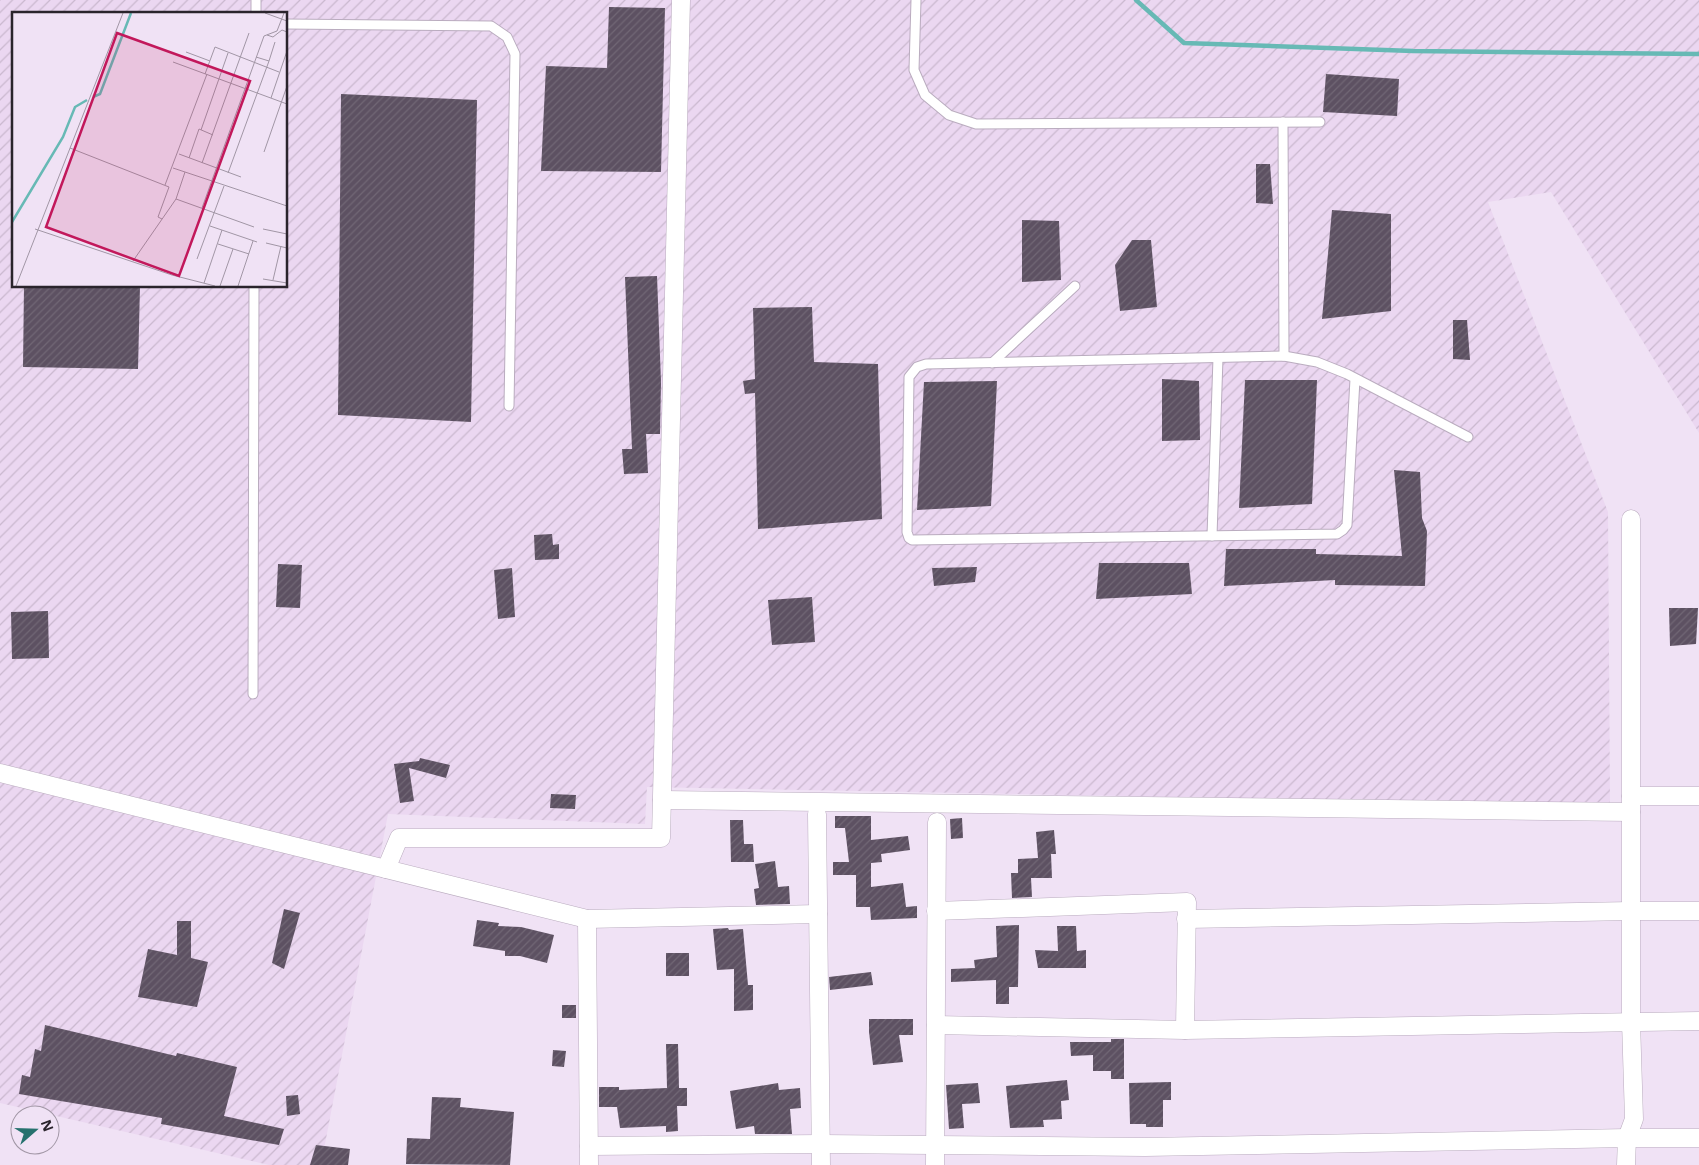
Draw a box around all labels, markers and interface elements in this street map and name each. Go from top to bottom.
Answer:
inset map [12,12,288,288]
north arrow [10,1105,60,1155]
text: N [37,1117,59,1134]

